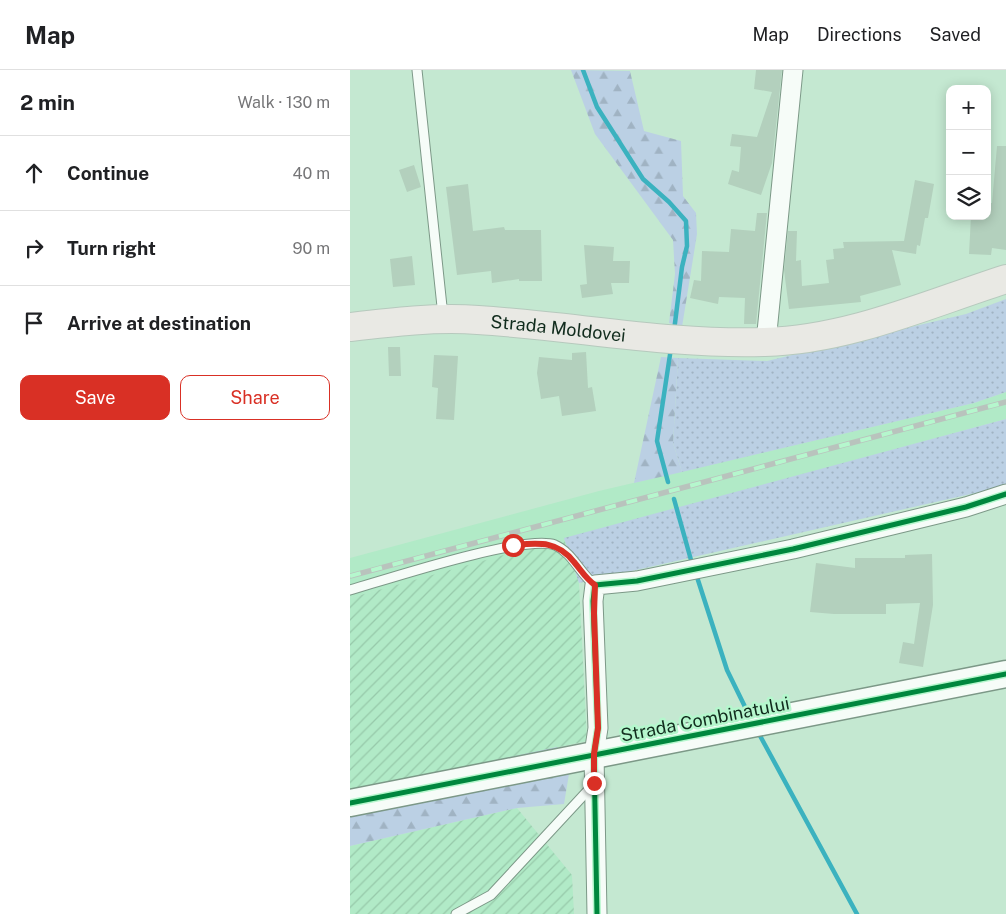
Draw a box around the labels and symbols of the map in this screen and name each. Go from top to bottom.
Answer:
street label: Strada Moldovei [490,310,627,345]
route start [502,534,525,557]
street label: Strada Combinatului [619,692,791,746]
route end [583,772,606,795]

